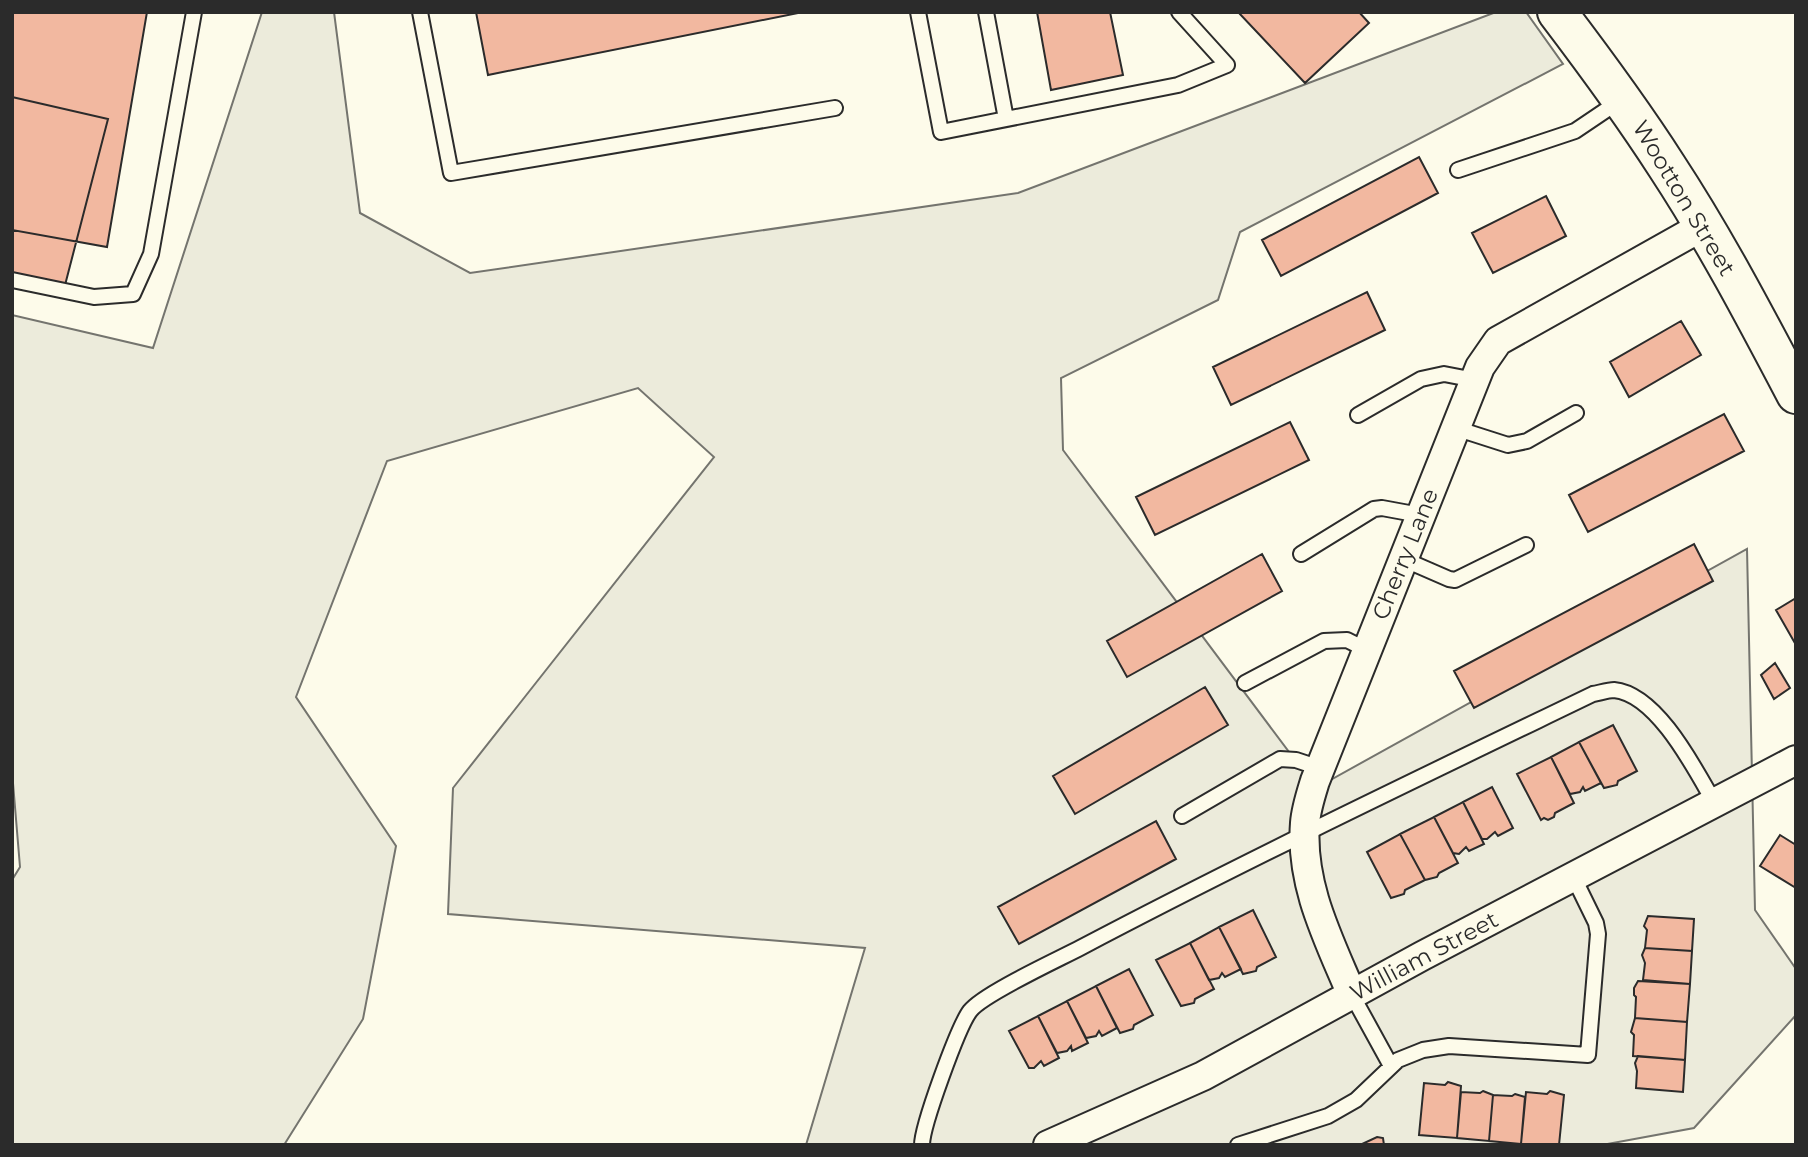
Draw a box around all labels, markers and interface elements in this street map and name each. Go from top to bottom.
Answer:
street label: Wootton Street [1627,115,1741,281]
street label: Cherry Lane [1366,484,1444,624]
street label: William Street [1345,905,1503,1007]

